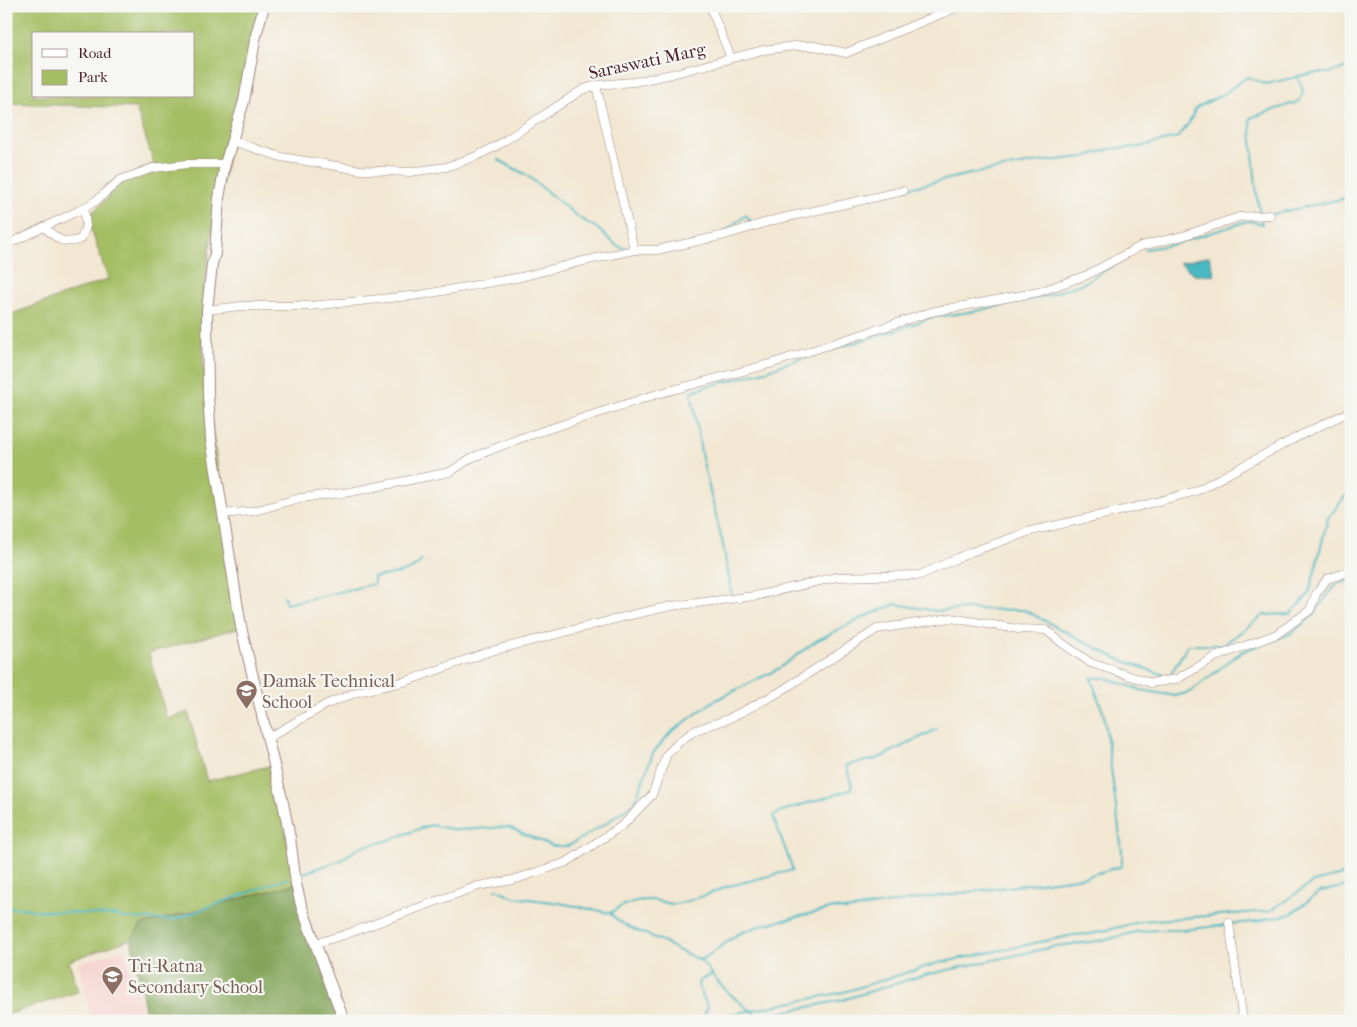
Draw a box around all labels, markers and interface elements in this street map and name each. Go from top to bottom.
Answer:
legend [32,32,195,98]
street label: Saraswati Marg [587,39,708,84]
text: Road [78,44,112,62]
text: Park [78,68,108,86]
place label: Damak Technical School [262,671,395,713]
school or university icon: Damak Technical School [234,679,258,710]
place label: Tri-Ratna Secondary School [128,956,263,998]
school or university icon: Tri-Ratna Secondary School [100,964,124,995]

